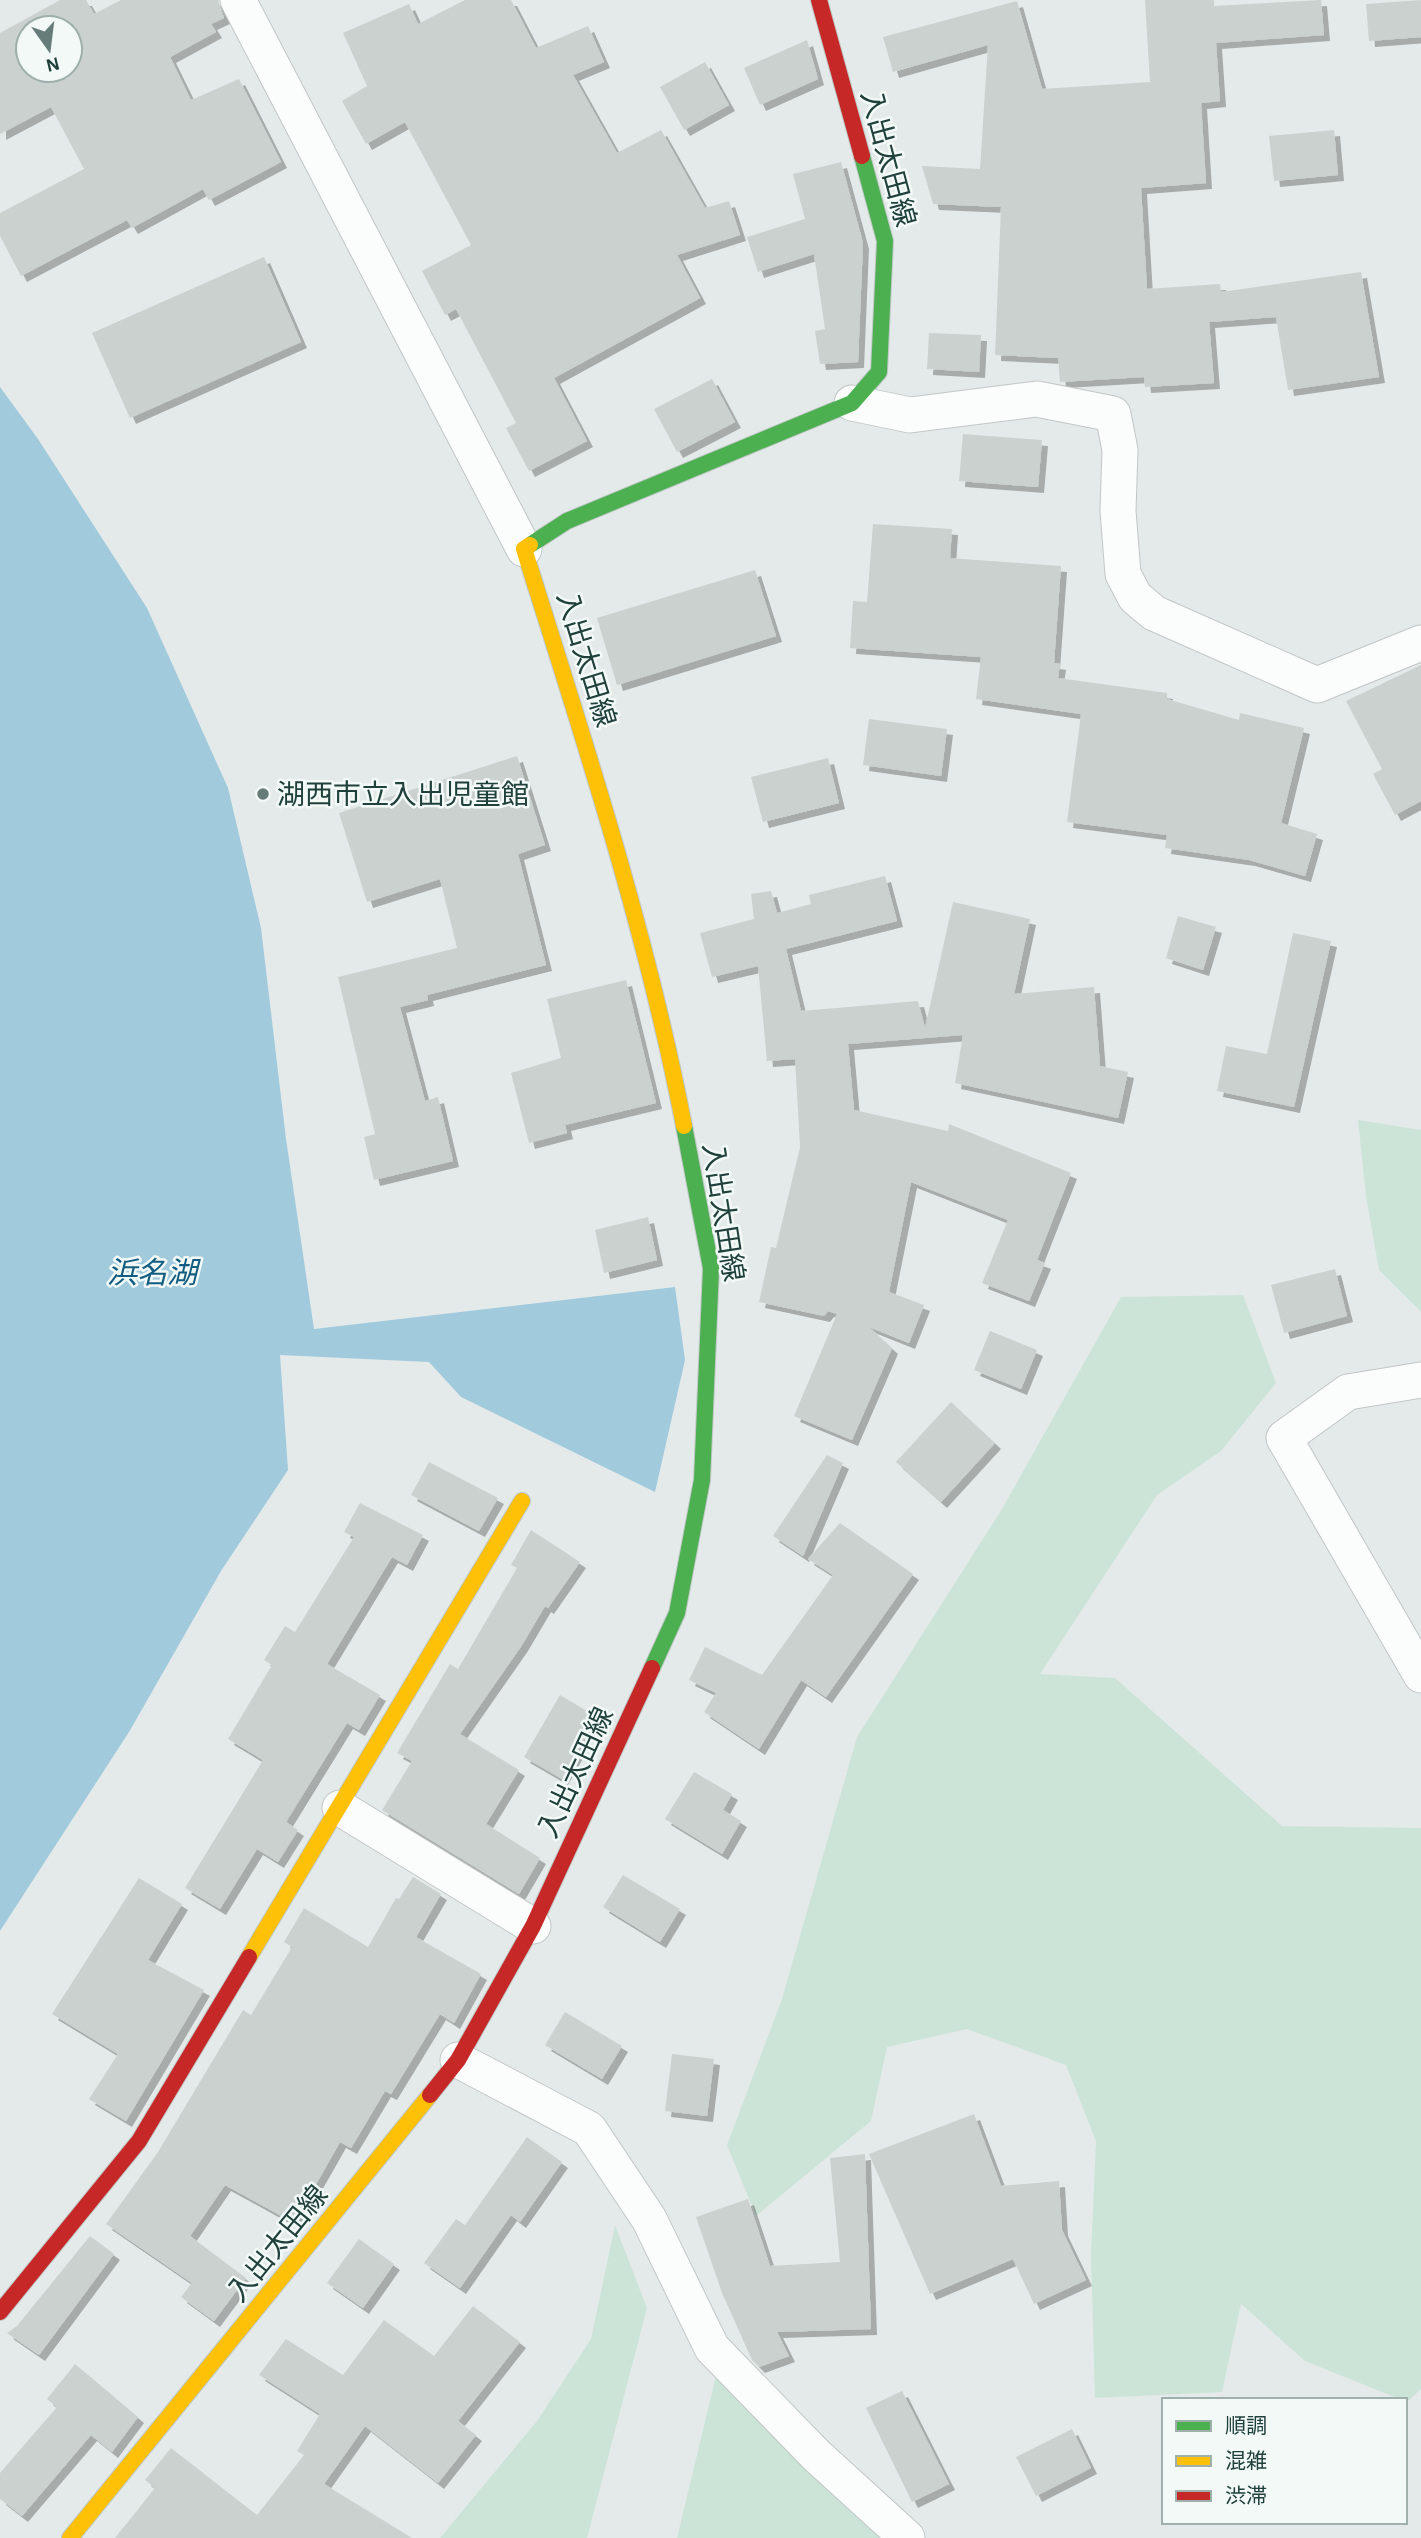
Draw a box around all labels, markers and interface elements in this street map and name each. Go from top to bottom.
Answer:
north arrow [14,14,84,84]
text: N [44,53,61,75]
street label: 入出太田線 [855,87,921,230]
street label: 入出太田線 [551,588,621,731]
place label: 湖西市立入出児童館 [277,780,529,810]
marker: 湖西市立入出児童館 [255,786,271,802]
street label: 入出太田線 [697,1141,749,1284]
water label: 浜名湖 [107,1257,201,1289]
street label: 入出太田線 [533,1703,619,1842]
street label: 入出太田線 [222,2180,333,2307]
legend [1162,2398,1407,2524]
text: 順調 [1225,2415,1267,2437]
text: 混雑 [1225,2450,1267,2472]
text: 渋滞 [1225,2485,1267,2507]

